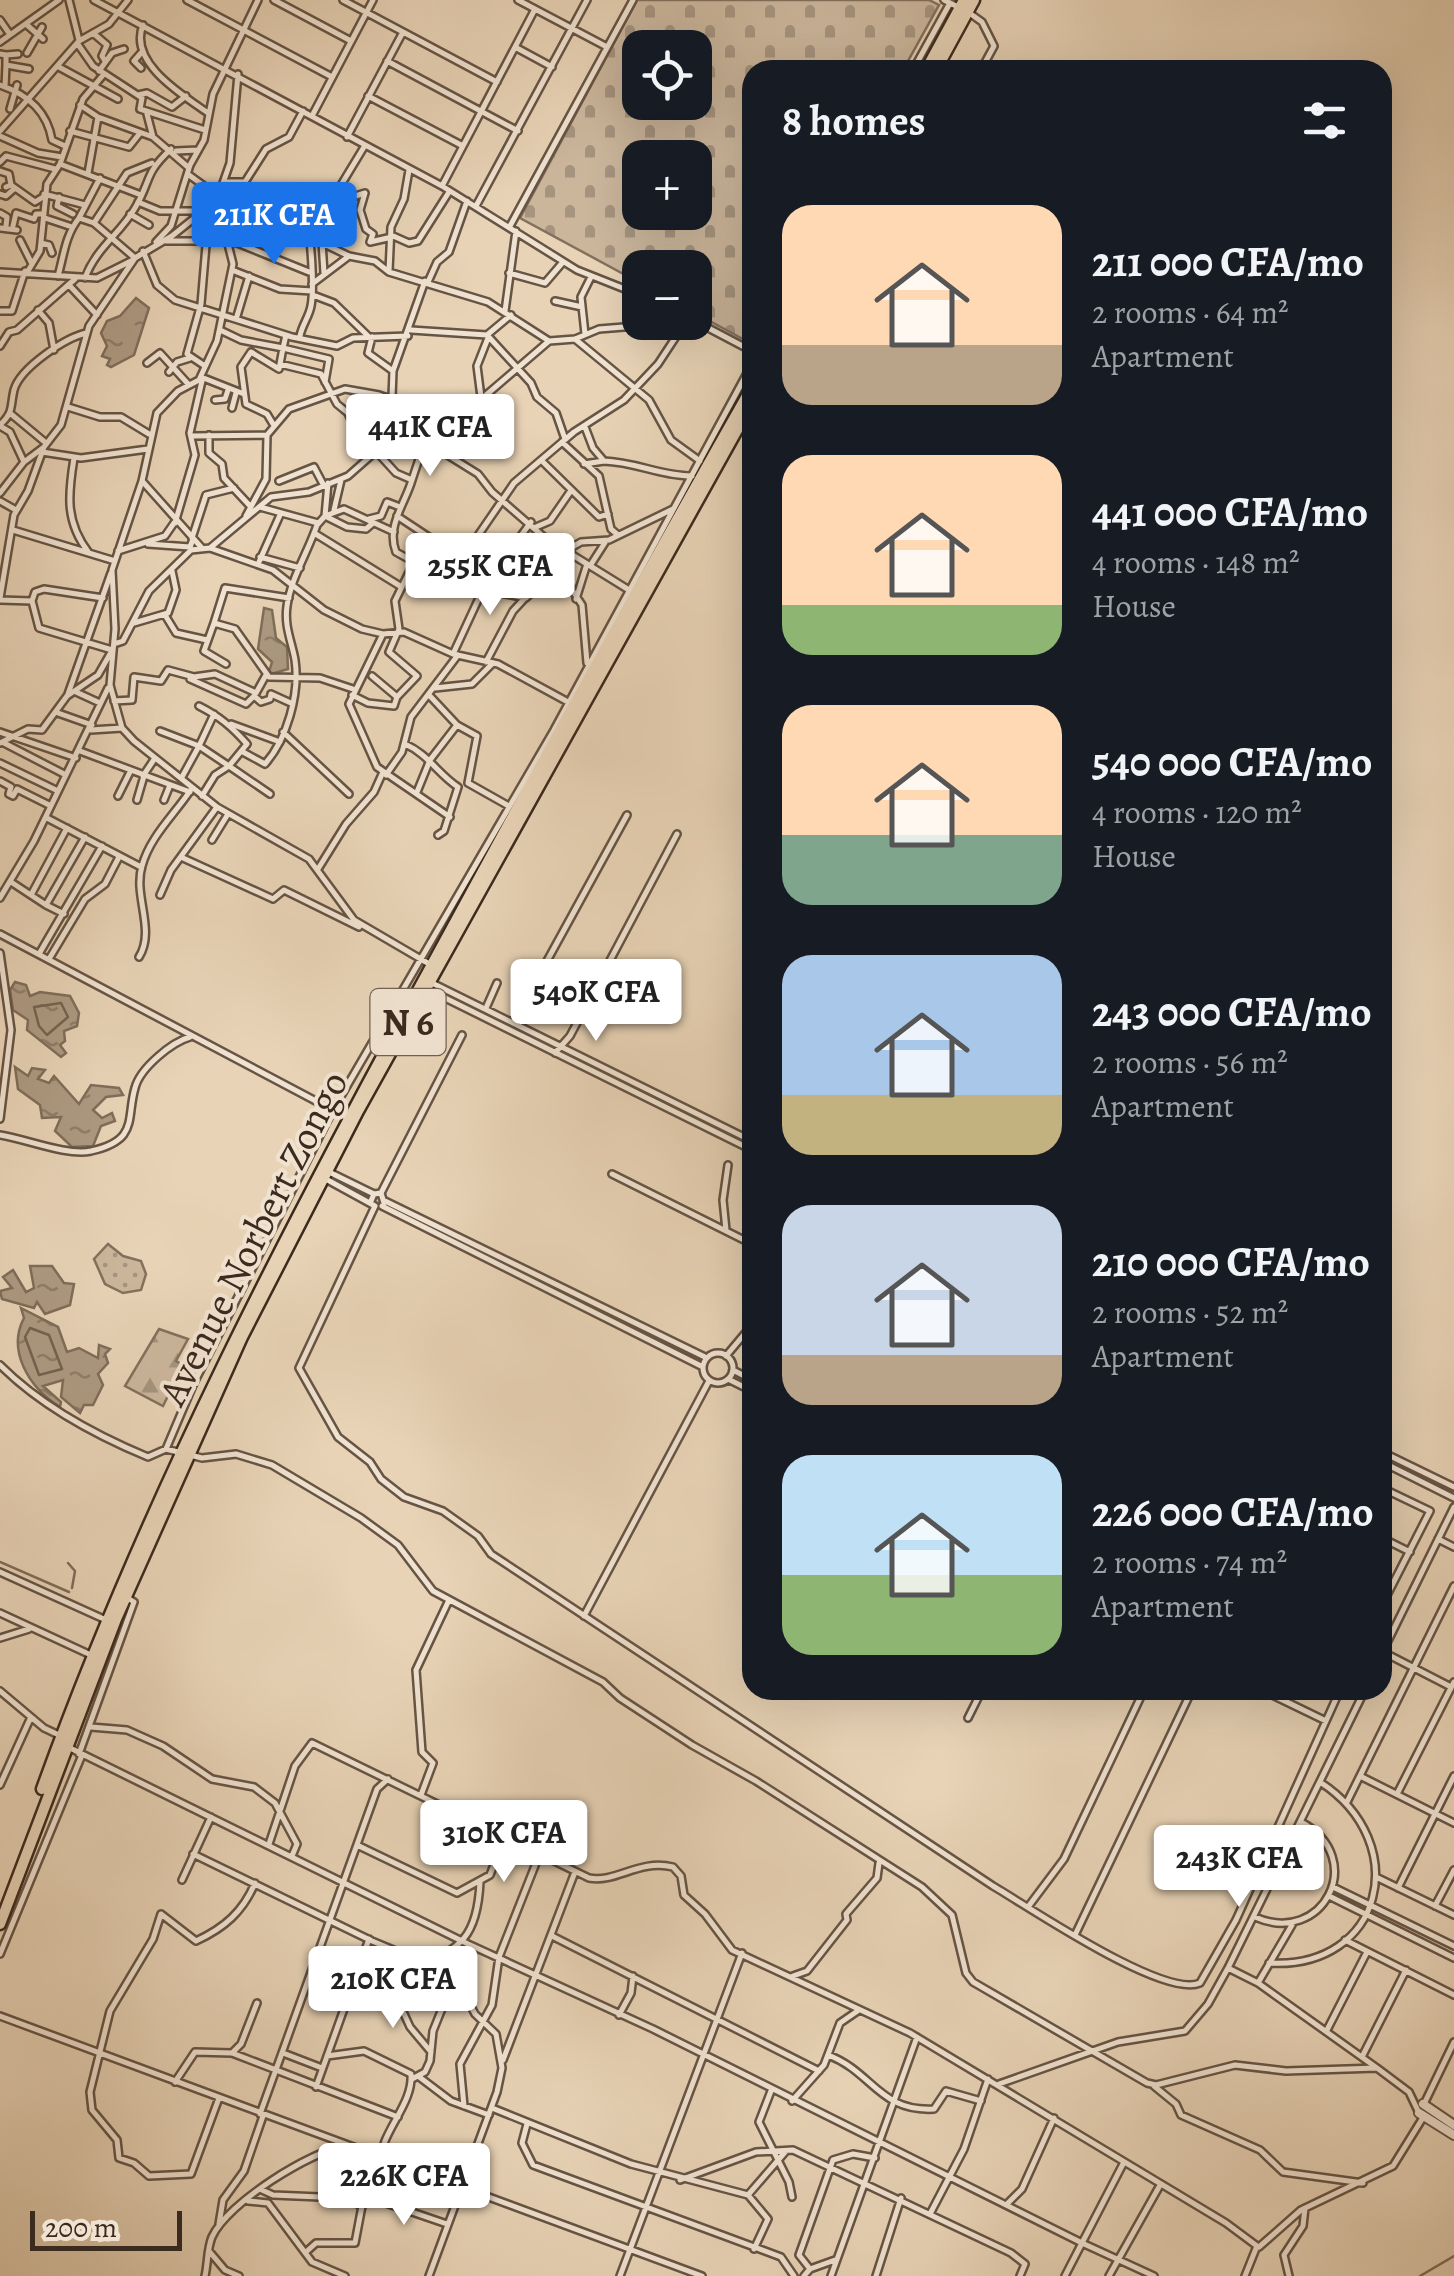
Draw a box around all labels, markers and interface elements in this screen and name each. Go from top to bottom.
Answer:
map controls [622,30,712,340]
button: locate [622,30,712,120]
text: 8 homes [782,92,926,149]
icon: filters [1297,93,1352,148]
button: + [622,140,712,230]
pin: 211K CFA [171,182,377,267]
text: 211K CFA [214,192,334,236]
text: 211 000 CFA/mo [1092,233,1364,290]
icon: home [862,245,982,365]
button: − [622,250,712,340]
text: 2 rooms · 64 m² [1092,290,1289,334]
text: Apartment [1092,334,1234,378]
pin: 441K CFA [327,394,533,479]
text: 441K CFA [368,404,492,448]
text: 441 000 CFA/mo [1092,483,1368,540]
icon: home [862,495,982,615]
pin: 255K CFA [387,533,593,618]
text: 4 rooms · 148 m² [1092,540,1300,584]
text: 255K CFA [428,543,552,587]
text: House [1092,584,1176,628]
text: 540 000 CFA/mo [1092,733,1372,790]
icon: home [862,745,982,865]
text: 4 rooms · 120 m² [1092,790,1302,834]
text: House [1092,834,1176,878]
pin: 540K CFA [493,959,699,1044]
text: 540K CFA [533,969,659,1013]
text: 243 000 CFA/mo [1092,983,1372,1040]
road number: N 6 [370,989,446,1055]
icon: home [862,995,982,1115]
text: 2 rooms · 56 m² [1092,1040,1288,1084]
street label: Avenue Norbert Zongo [144,1061,361,1416]
text: Apartment [1092,1084,1234,1128]
text: 210 000 CFA/mo [1092,1233,1370,1290]
icon: home [862,1245,982,1365]
text: 2 rooms · 52 m² [1092,1290,1288,1334]
text: Apartment [1092,1334,1234,1378]
text: 226 000 CFA/mo [1092,1483,1374,1540]
icon: home [862,1495,982,1615]
text: 2 rooms · 74 m² [1092,1540,1287,1584]
text: Apartment [1092,1584,1234,1628]
pin: 310K CFA [401,1800,607,1885]
text: 310K CFA [442,1810,566,1854]
pin: 243K CFA [1136,1825,1342,1910]
text: 243K CFA [1176,1835,1302,1879]
pin: 210K CFA [290,1946,496,2031]
text: 210K CFA [330,1956,456,2000]
pin: 226K CFA [301,2143,507,2228]
text: 226K CFA [340,2153,468,2197]
scale bar [30,2206,182,2250]
text: 200 m [45,2209,117,2247]

